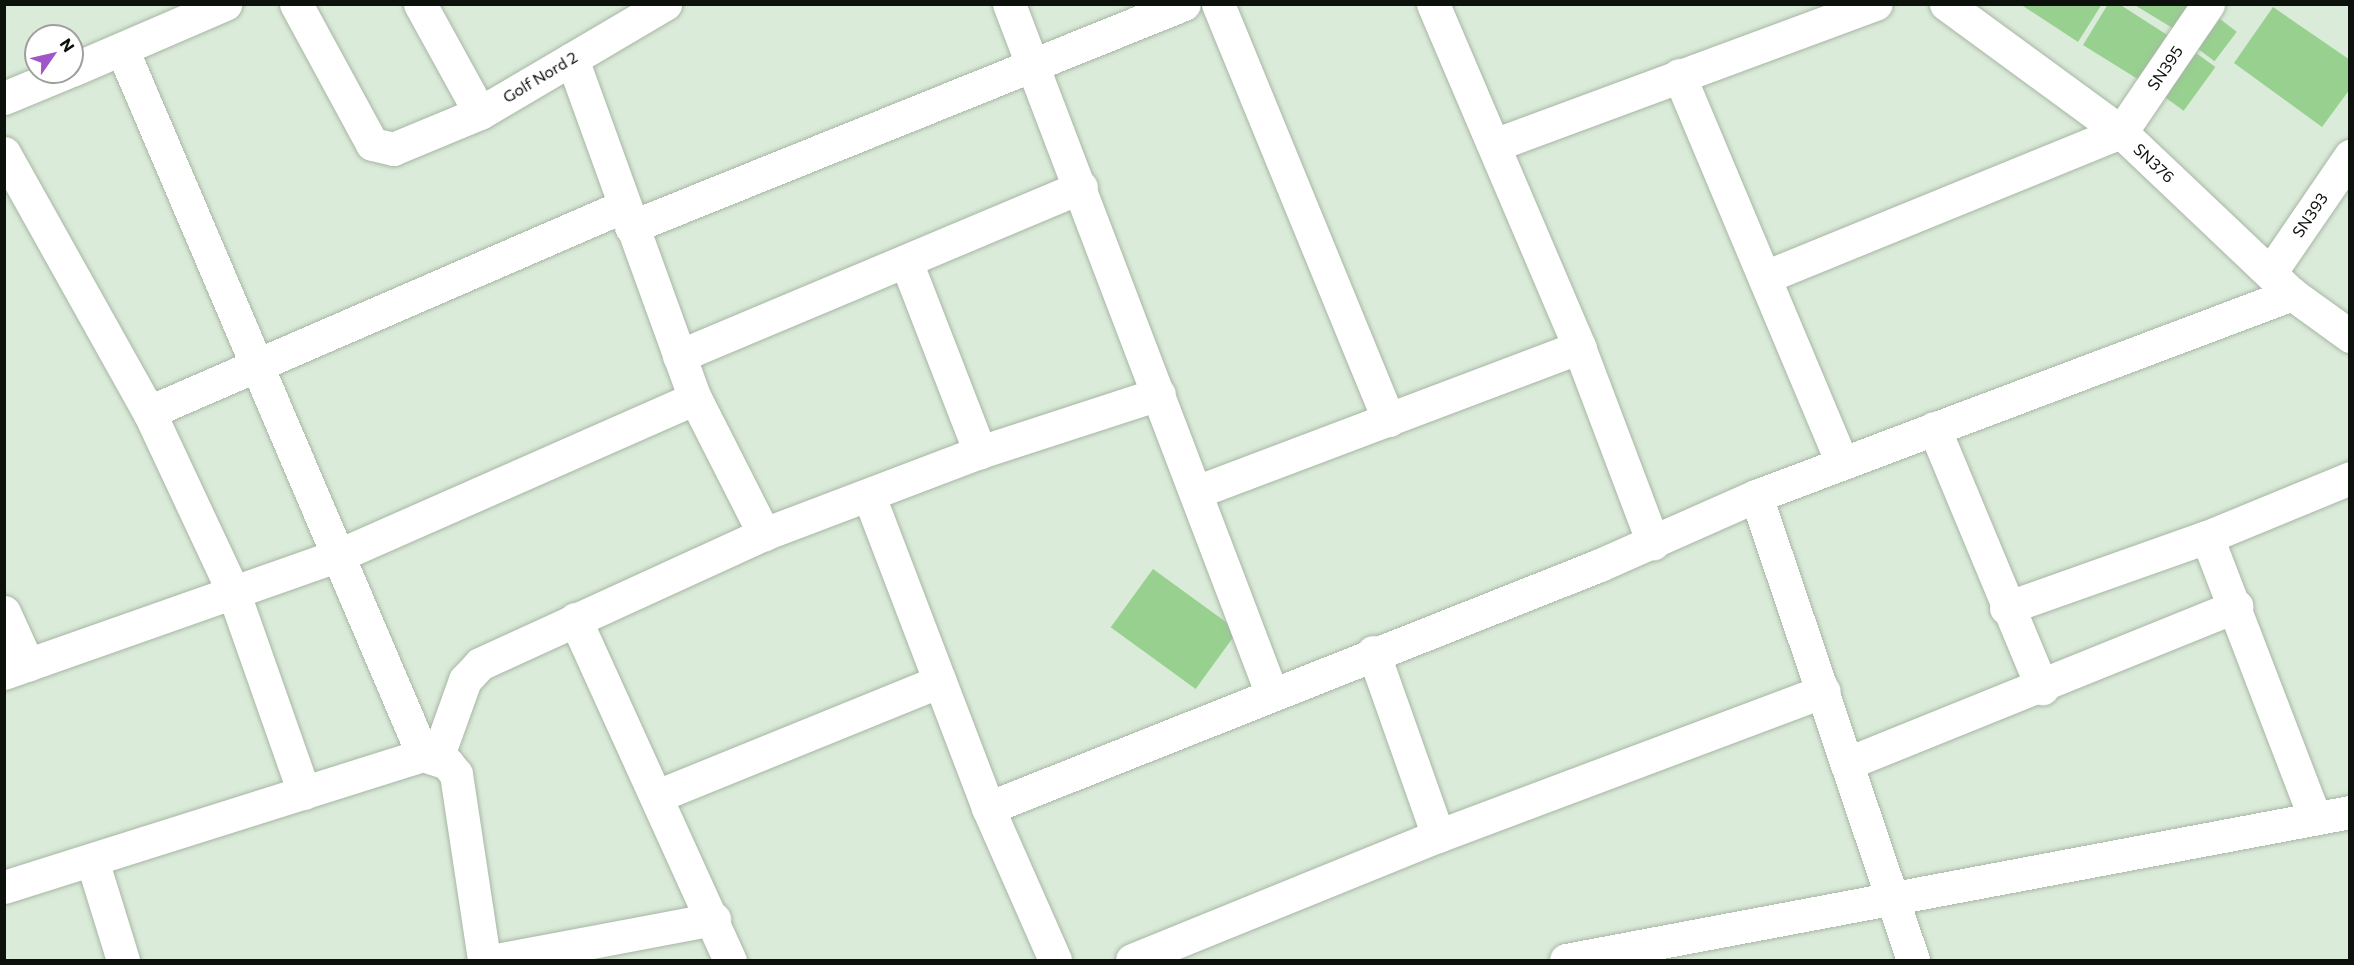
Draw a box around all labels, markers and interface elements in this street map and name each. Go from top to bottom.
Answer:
north arrow [24,24,84,84]
text: N [56,34,79,55]
street label: SN395 [2143,42,2187,94]
street label: Golf Nord 2 [499,47,581,107]
street label: SN376 [2130,139,2178,187]
street label: SN393 [2288,189,2332,241]

